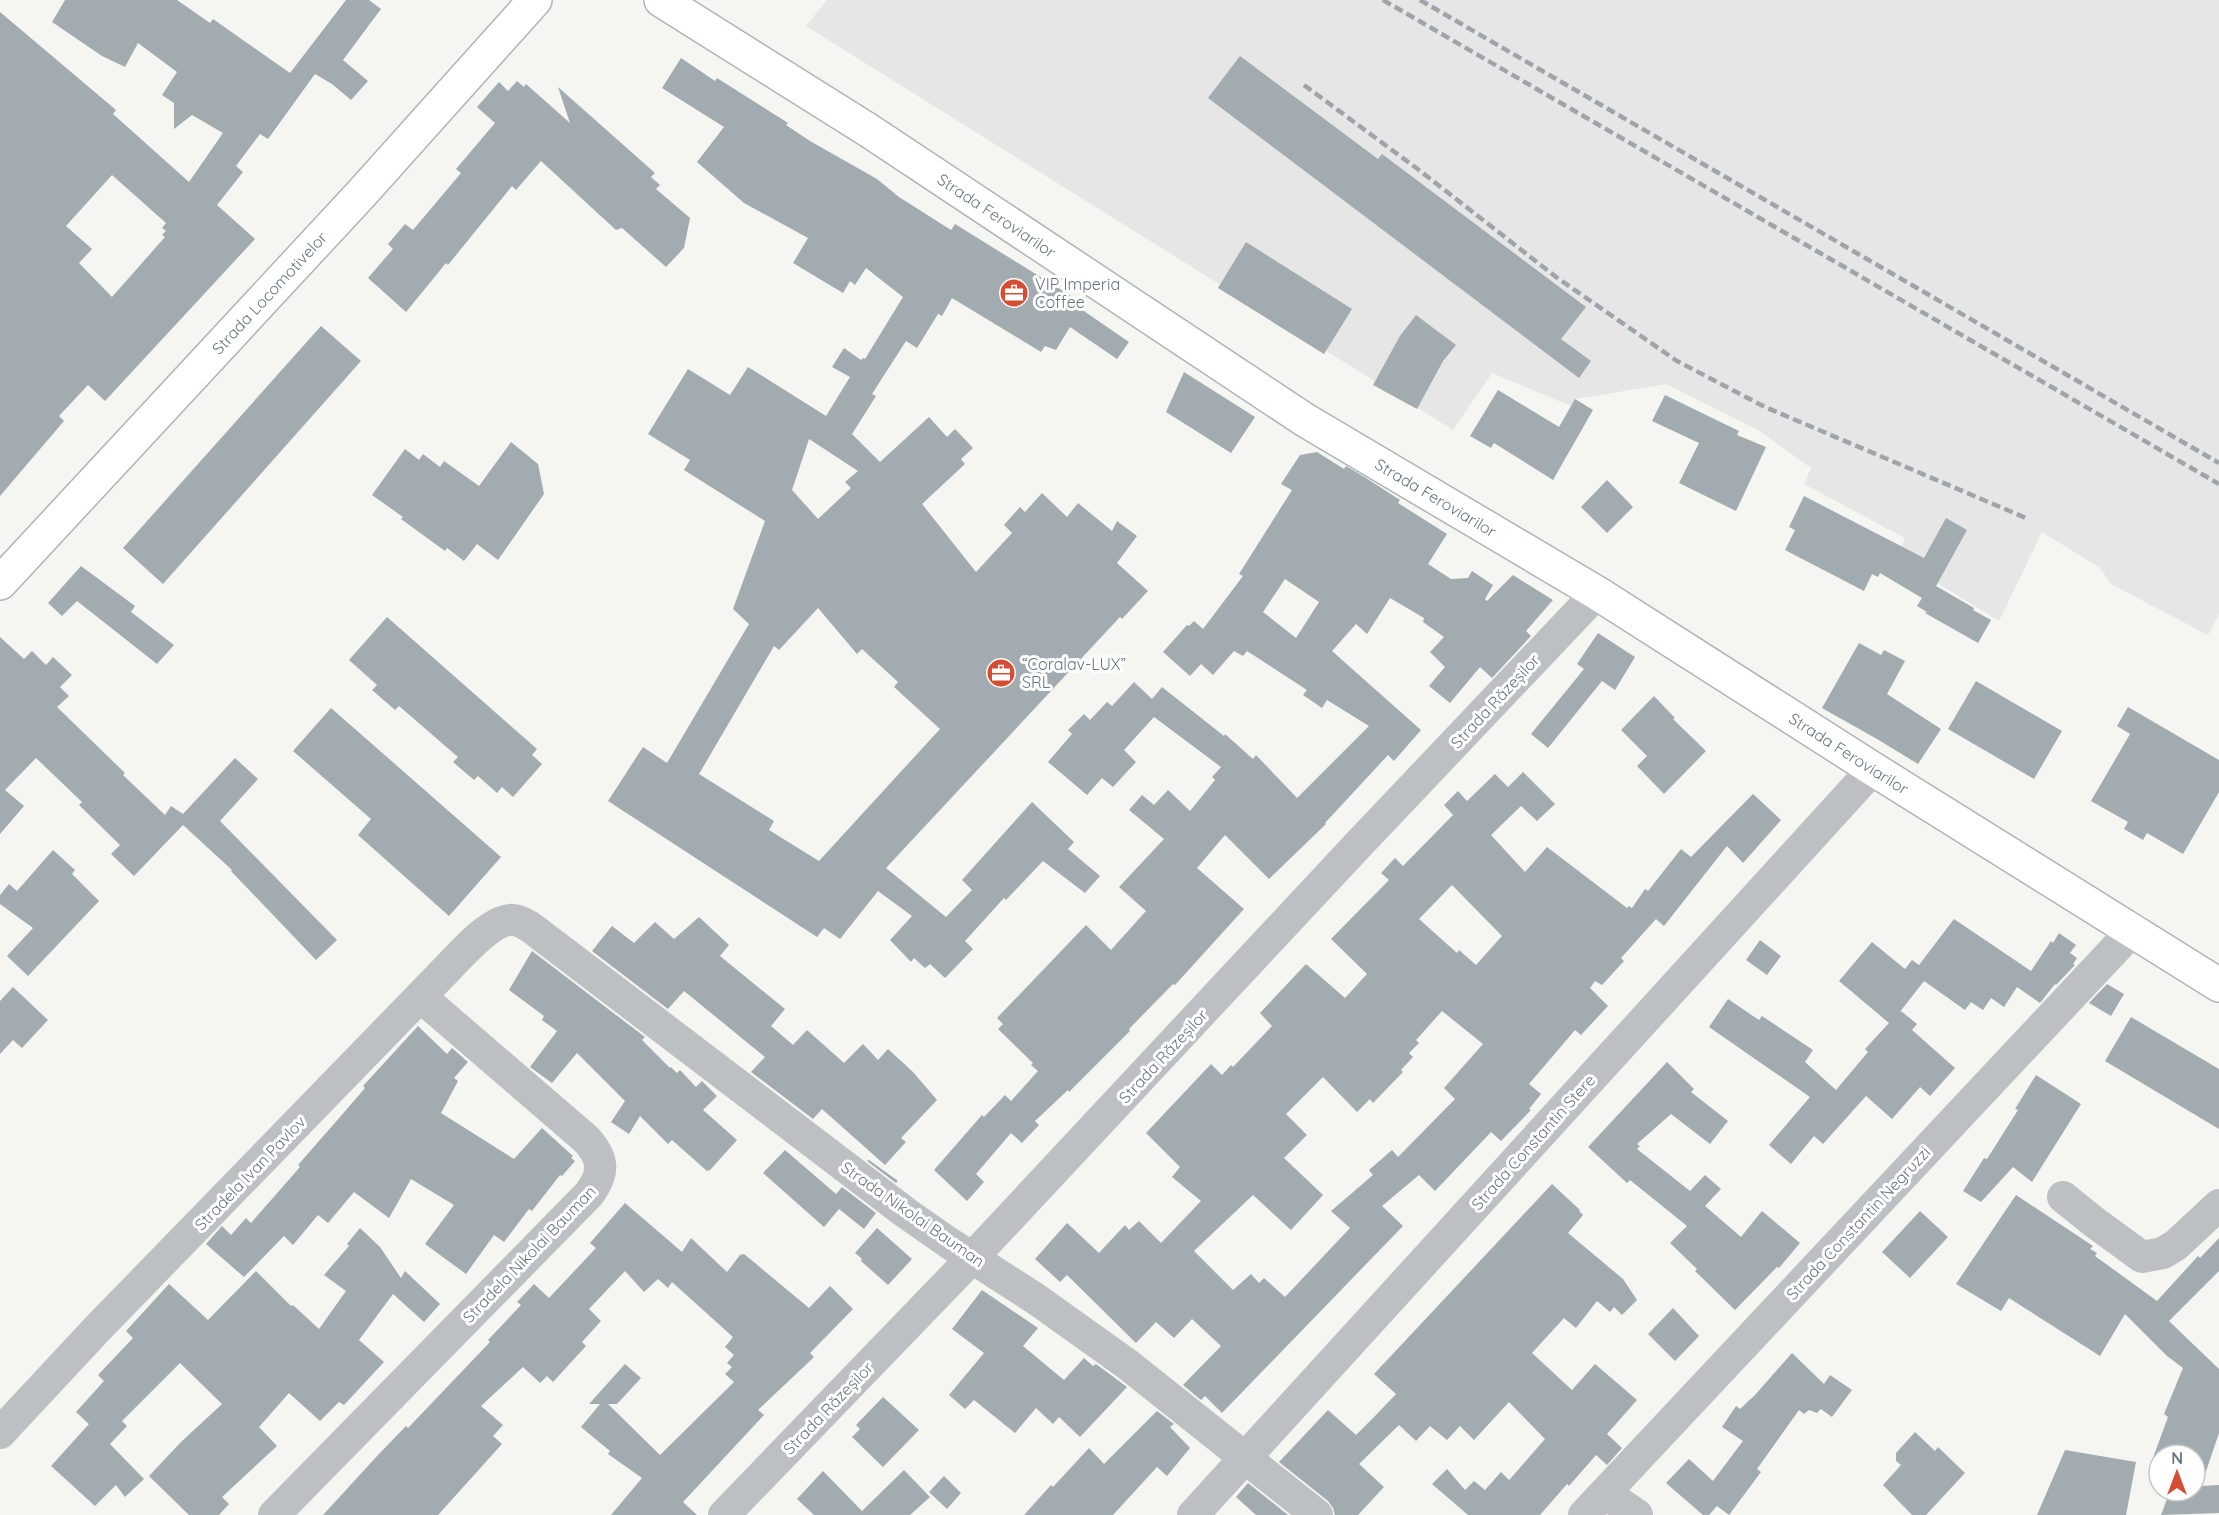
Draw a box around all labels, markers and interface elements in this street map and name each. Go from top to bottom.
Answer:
street label: Strada Feroviarilor [934,169,1060,262]
street label: Strada Locomotivelor [208,227,331,358]
place label: VIP Imperia Coffee [1035,274,1120,312]
office icon: VIP Imperia Coffee [998,277,1030,309]
street label: Strada Feroviarilor [1371,454,1500,541]
street label: Strada Răzeșilor [1446,650,1544,752]
place label: “Coralav-LUX” SRL [1022,654,1126,692]
office icon: “Coralav-LUX” SRL [985,657,1017,689]
street label: Strada Feroviarilor [1785,708,1912,799]
street label: Strada Răzeșilor [1114,1005,1212,1107]
street label: Strada Constantin Stere [1467,1070,1599,1214]
street label: Stradela Ivan Pavlov [190,1112,310,1234]
street label: Strada Constantin Negruzzi [1782,1142,1934,1304]
street label: Strada Nikolai Bauman [837,1157,989,1271]
street label: Stradela Nikolai Bauman [458,1181,600,1327]
street label: Strada Răzeșilor [779,1357,877,1459]
north arrow [2147,1443,2207,1503]
text: N [2171,1448,2183,1468]

